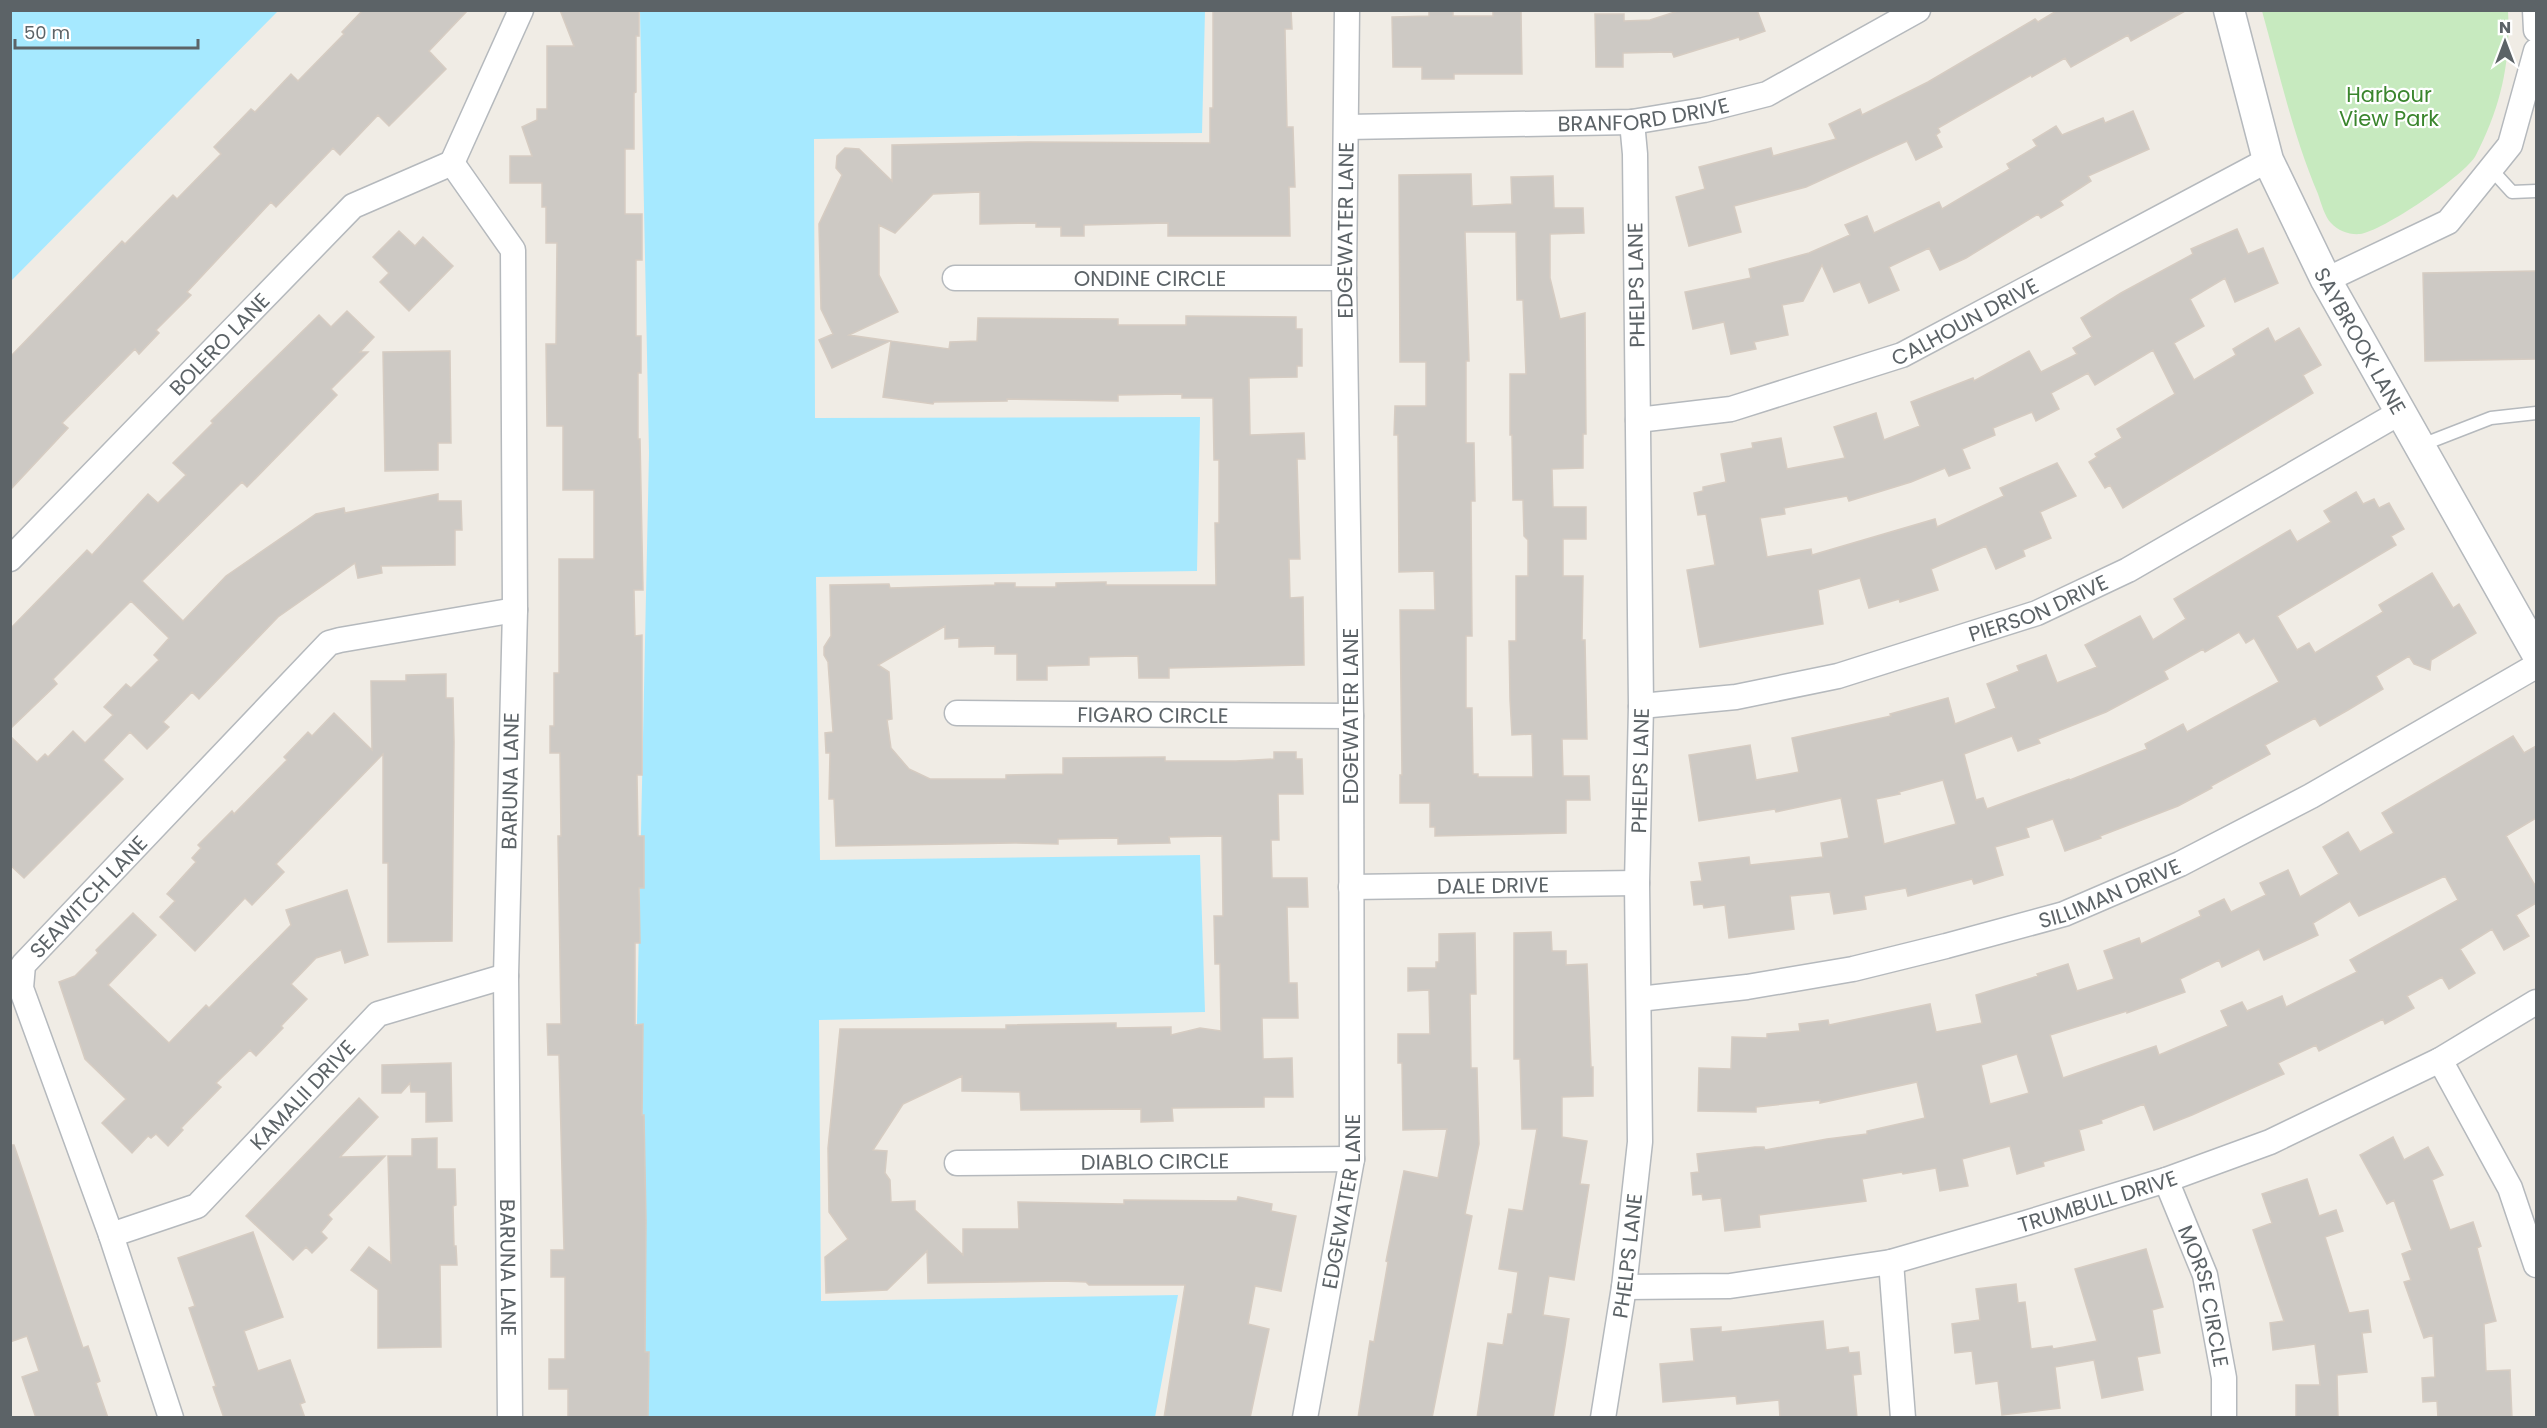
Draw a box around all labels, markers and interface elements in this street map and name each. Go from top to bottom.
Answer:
scale bar [15,12,198,50]
north arrow [2475,12,2535,72]
text: N [2499,16,2511,39]
text: 50 m [24,20,70,45]
park label: Harbour View Park [2339,80,2439,133]
street label: BRANFORD DRIVE [1557,90,1732,138]
street label: EDGEWATER LANE [1329,142,1360,319]
street label: PHELPS LANE [1620,222,1652,348]
street label: SAYBROOK LANE [2308,262,2413,419]
street label: ONDINE CIRCLE [1074,264,1226,293]
street label: CALHOUN DRIVE [1888,271,2043,372]
street label: BOLERO LANE [162,286,276,402]
street label: PIERSON DRIVE [1965,567,2113,648]
street label: EDGEWATER LANE [1336,628,1365,804]
street label: FIGARO CIRCLE [1077,699,1229,730]
street label: PHELPS LANE [1624,708,1655,834]
street label: BARUNA LANE [494,712,526,850]
street label: SEAWITCH LANE [23,829,153,964]
street label: SILLIMAN DRIVE [2035,851,2185,935]
street label: DALE DRIVE [1437,870,1549,900]
street label: KAMALII DRIVE [243,1033,361,1156]
street label: EDGEWATER LANE [1314,1114,1367,1291]
street label: DIABLO CIRCLE [1081,1146,1229,1176]
street label: TRUMBULL DRIVE [2014,1163,2181,1239]
street label: PHELPS LANE [1605,1192,1649,1320]
street label: BARUNA LANE [494,1199,524,1336]
street label: MORSE CIRCLE [2172,1221,2236,1370]

